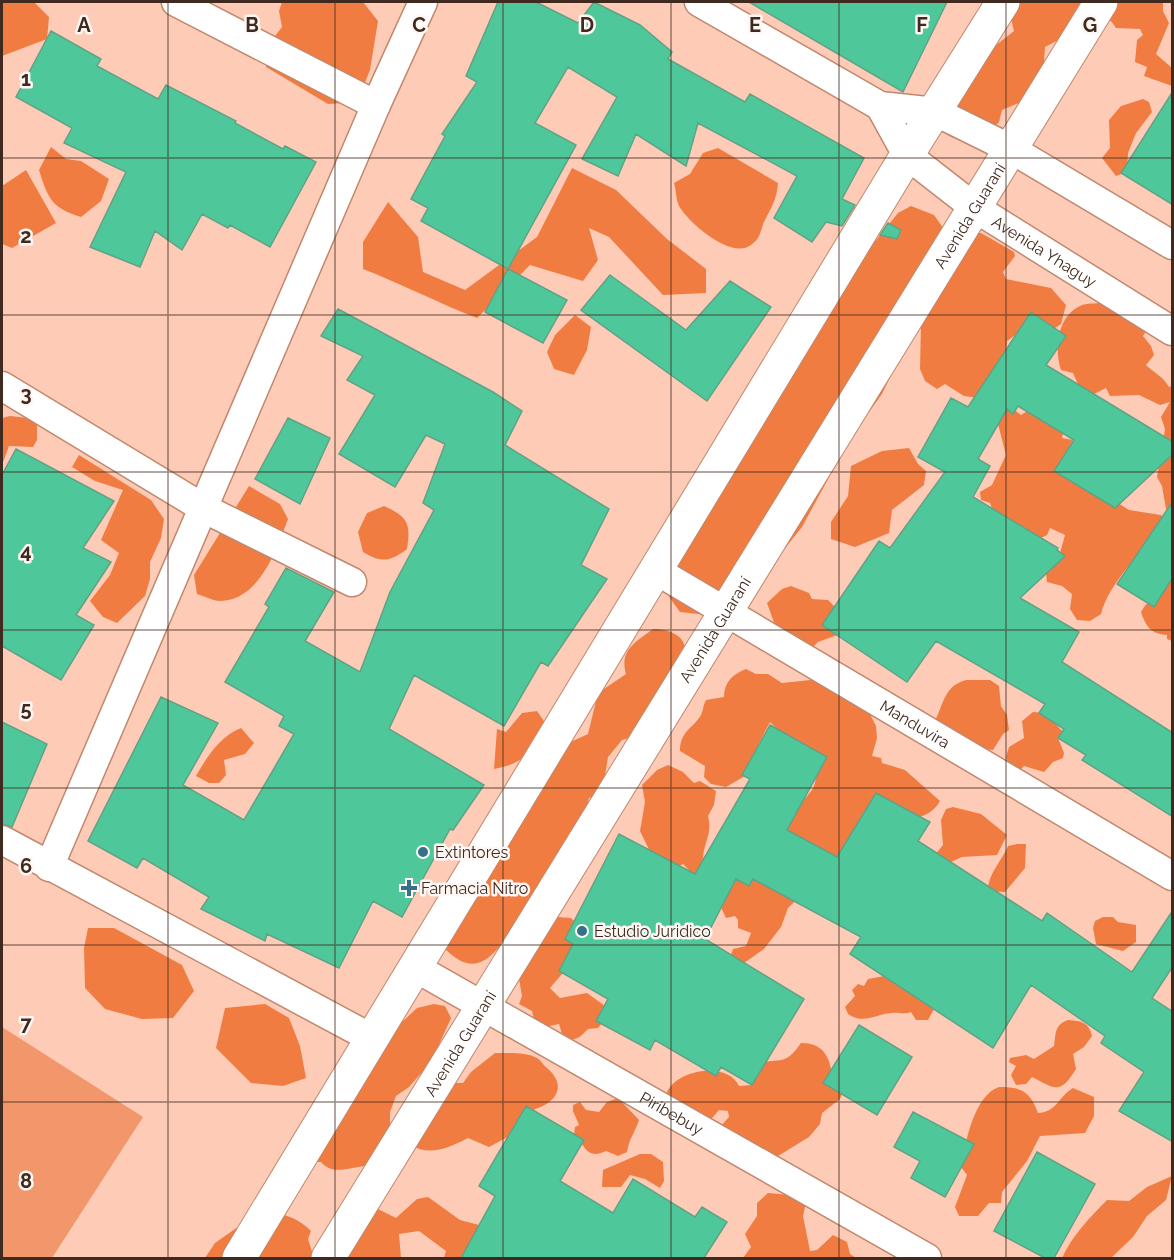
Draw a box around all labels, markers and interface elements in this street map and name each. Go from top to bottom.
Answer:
text: A [77,13,91,37]
text: B [245,13,259,37]
text: C [412,13,426,37]
text: D [580,13,594,37]
text: E [749,13,761,37]
text: F [916,13,928,37]
text: G [1083,13,1097,37]
text: 1 [21,67,31,91]
street label: Avenida Guaraní [930,159,1009,272]
street label: Avenida Yhaguy [989,212,1100,291]
text: 2 [20,224,32,248]
text: 3 [20,382,32,406]
text: 4 [20,539,32,563]
street label: Avenida Guaraní [675,573,755,686]
street label: Manduvira [877,696,953,752]
text: 5 [20,697,32,721]
place label: Extintores [435,843,508,862]
marker: Extintores [416,845,430,859]
text: 6 [20,854,32,878]
place label: Farmacia Nitro [421,879,528,898]
marker: Farmacia Nitro [402,881,416,895]
place label: Estudio Juridico [594,922,711,941]
marker: Estudio Juridico [575,924,589,938]
street label: Avenida Guaraní [420,987,500,1100]
text: 7 [20,1012,32,1036]
street label: Piribebuy [637,1088,707,1139]
text: 8 [20,1169,32,1193]

